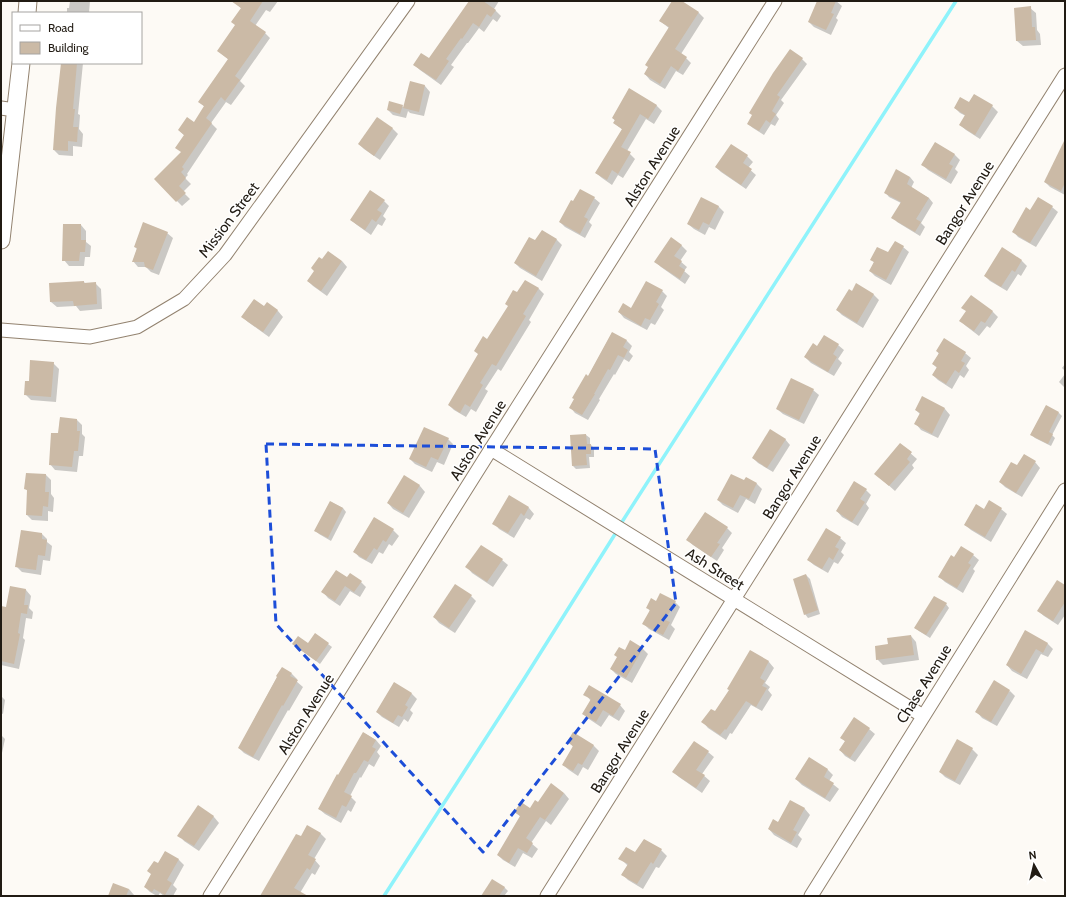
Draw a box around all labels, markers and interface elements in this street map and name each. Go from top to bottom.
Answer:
legend [12,12,142,64]
text: Road [48,20,74,35]
text: Building [48,40,90,55]
street label: Alston Avenue [620,122,684,210]
street label: Bangor Avenue [932,157,998,248]
street label: Mission Street [195,179,263,261]
street label: Alston Avenue [446,396,510,484]
street label: Bangor Avenue [759,431,825,522]
street label: Ash Street [682,544,748,594]
street label: Chase Avenue [893,641,955,727]
street label: Alston Avenue [274,670,338,758]
street label: Bangor Avenue [587,705,653,796]
north arrow [1014,845,1054,885]
text: N [1028,848,1037,863]

